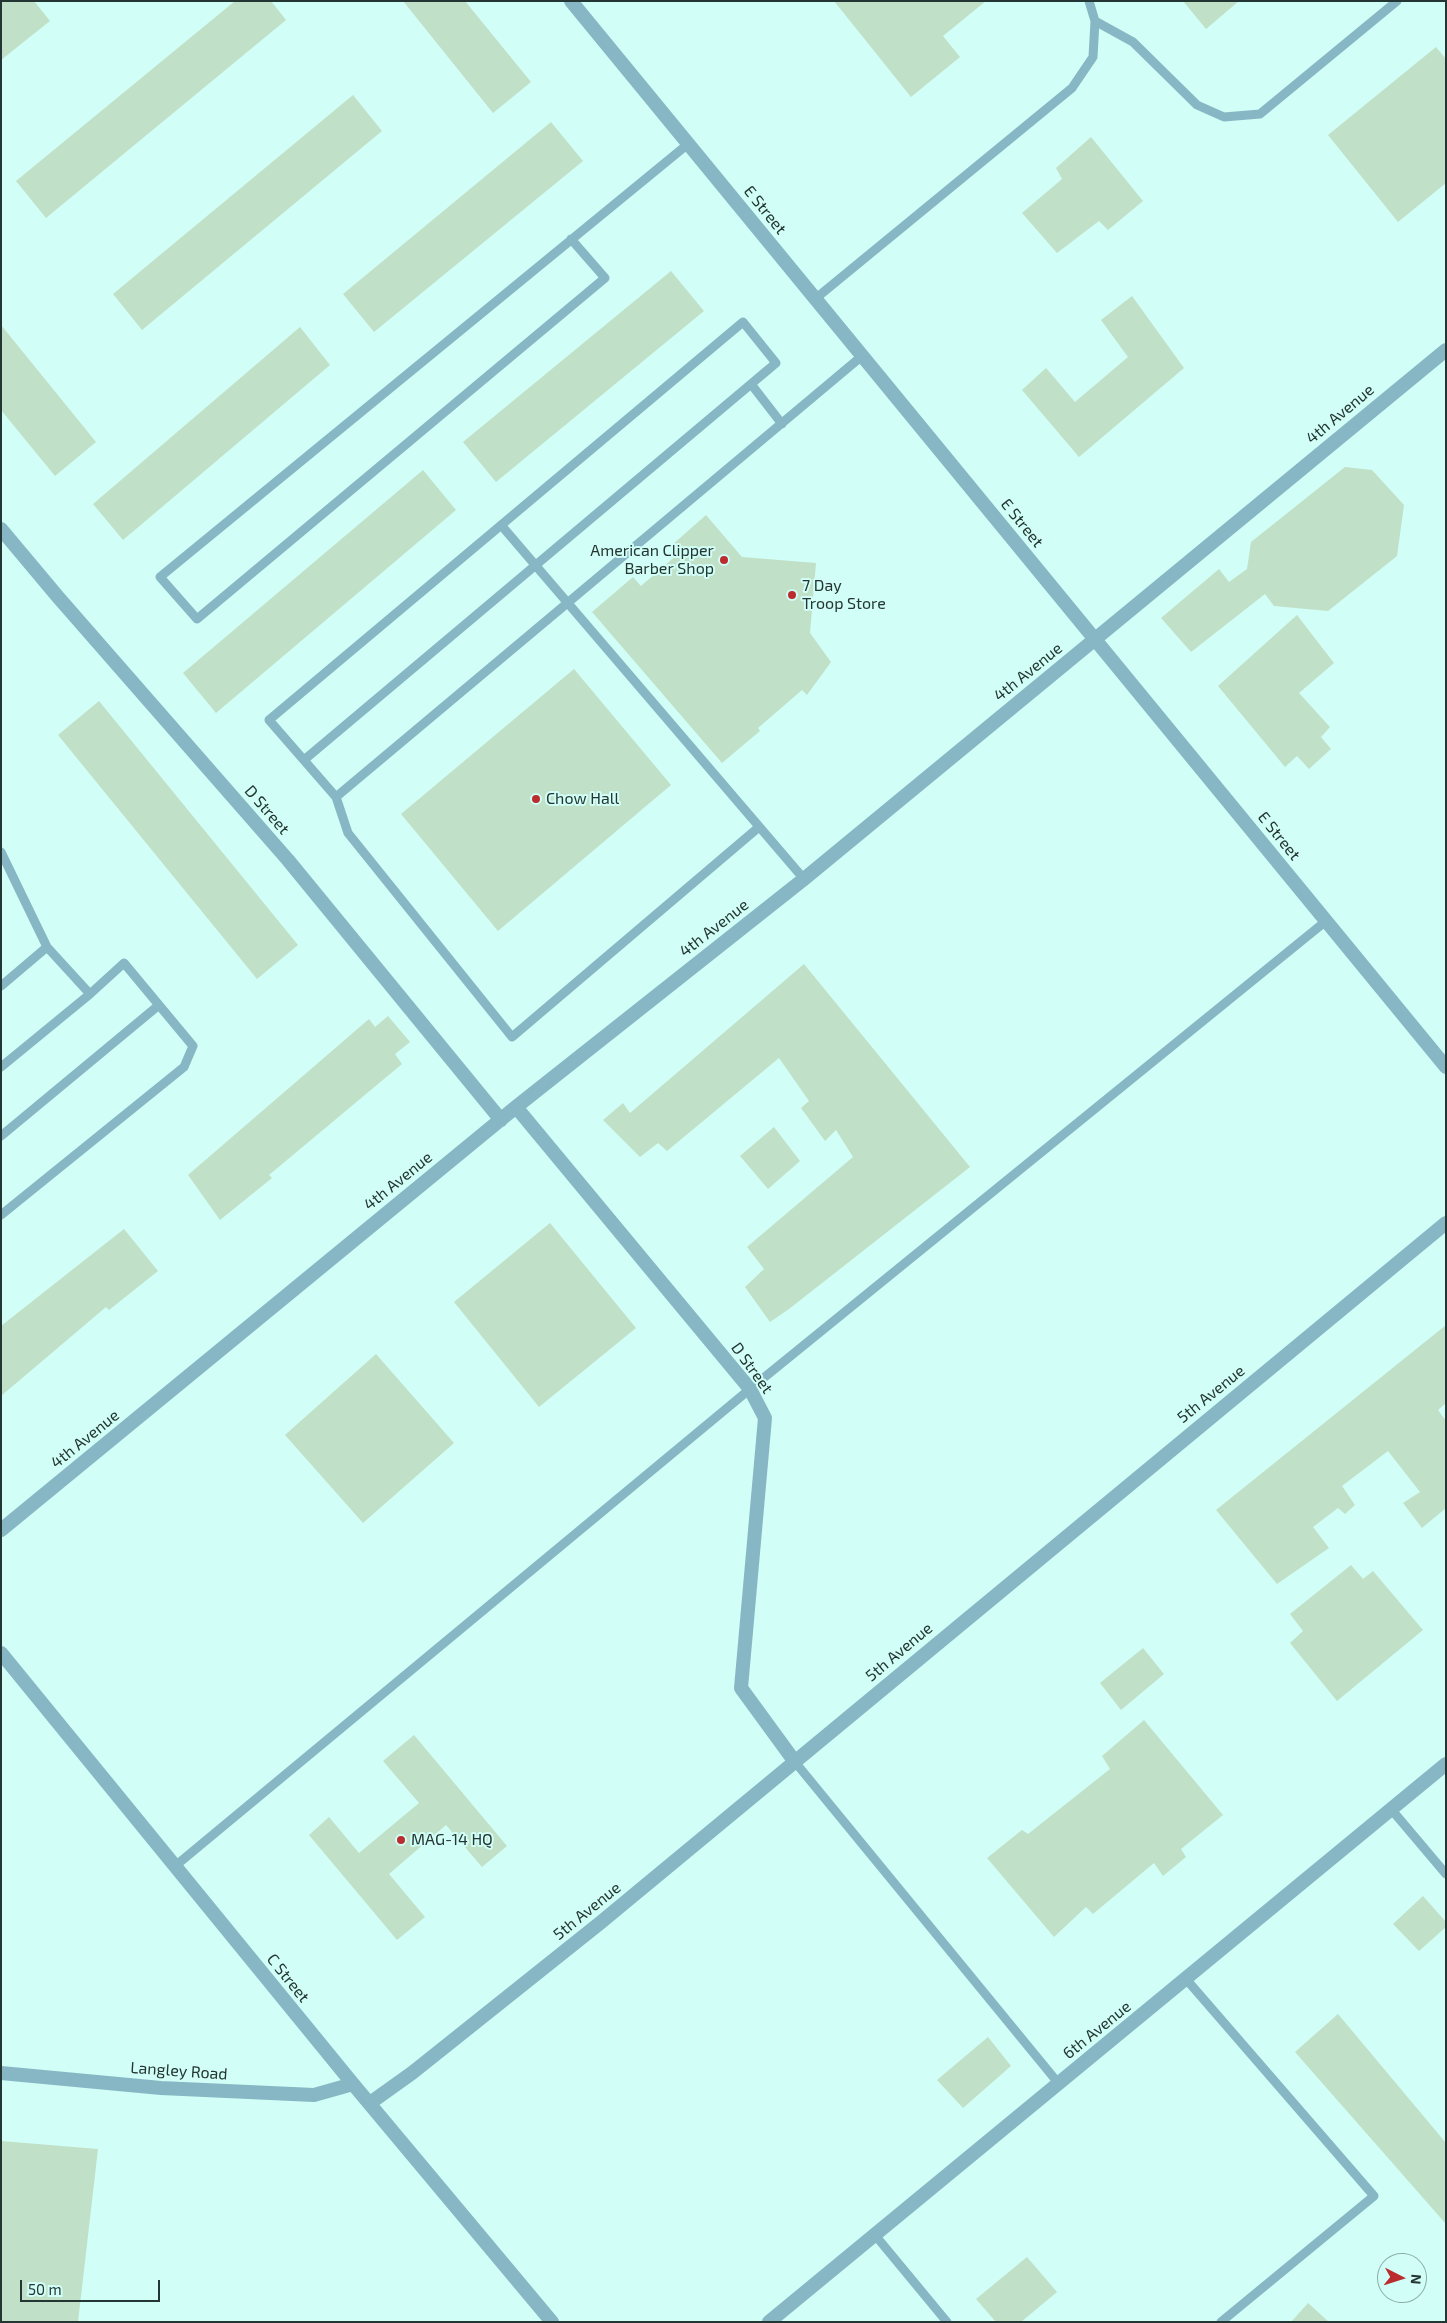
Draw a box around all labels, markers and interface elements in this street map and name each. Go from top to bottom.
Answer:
street label: E Street [740,182,790,238]
street label: 4th Avenue [1302,380,1378,448]
street label: E Street [997,495,1047,551]
place label: American Clipper Barber Shop [590,541,714,579]
marker: American Clipper Barber Shop [718,554,730,566]
place label: 7 Day Troop Store [802,576,886,614]
marker: 7 Day Troop Store [786,589,798,601]
street label: 4th Avenue [990,639,1066,705]
street label: D Street [241,782,293,838]
place label: Chow Hall [546,789,619,809]
marker: Chow Hall [530,793,542,805]
street label: E Street [1254,808,1304,864]
street label: 4th Avenue [676,895,752,961]
street label: 4th Avenue [360,1148,436,1214]
street label: D Street [727,1339,777,1397]
street label: 5th Avenue [1173,1361,1249,1427]
street label: 4th Avenue [47,1406,123,1472]
street label: 5th Avenue [862,1619,936,1685]
place label: MAG-14 HQ [411,1830,493,1850]
marker: MAG-14 HQ [395,1834,407,1846]
street label: 5th Avenue [549,1878,625,1944]
street label: C Street [263,1950,313,2006]
street label: 6th Avenue [1059,1997,1135,2063]
street label: Langley Road [130,2058,228,2084]
north arrow [1377,2253,1427,2303]
scale bar [22,2270,162,2302]
text: N [1408,2273,1425,2285]
text: 50 m [28,2280,62,2298]

